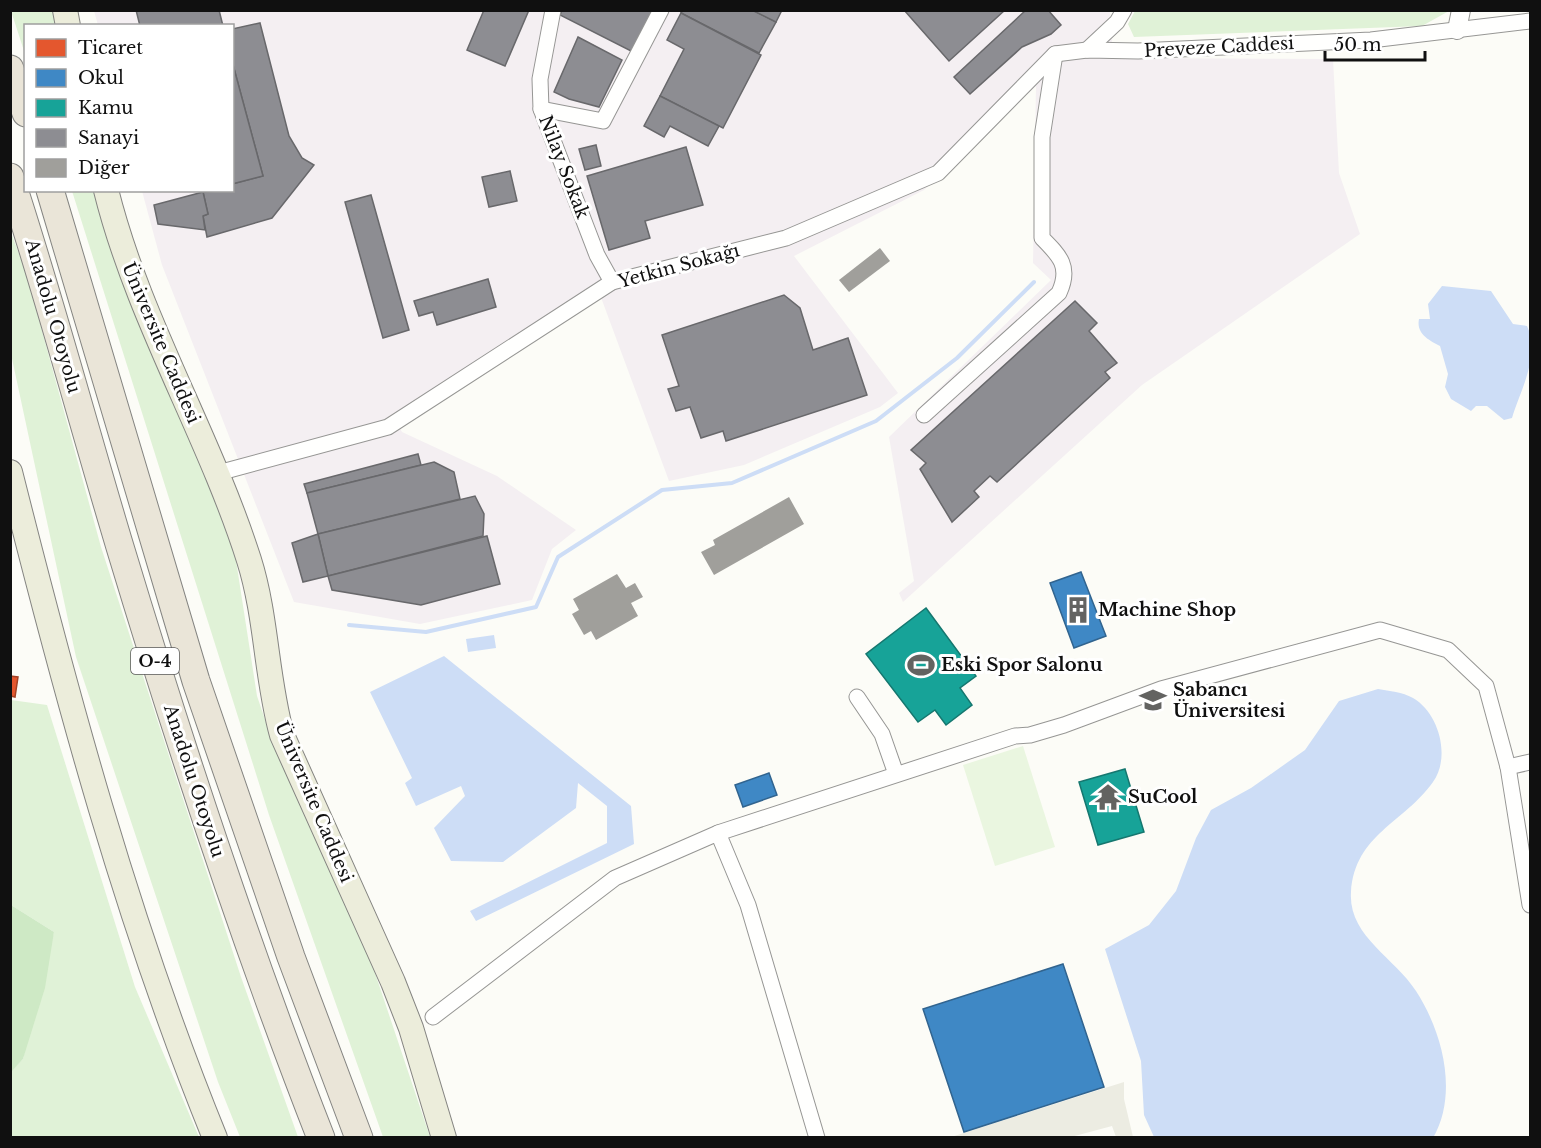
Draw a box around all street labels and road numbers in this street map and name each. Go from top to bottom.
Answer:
street label: Preveze Caddesi [1143,32,1295,62]
street label: Nilay Sokak [534,112,594,222]
street label: Anadolu Otoyolu [20,235,86,396]
street label: Yetkin Sokağı [615,239,742,293]
street label: Üniversite Caddesi [117,259,206,427]
road number: O-4 [131,648,179,674]
street label: Anadolu Otoyolu [159,701,229,860]
street label: Üniversite Caddesi [270,718,359,886]

